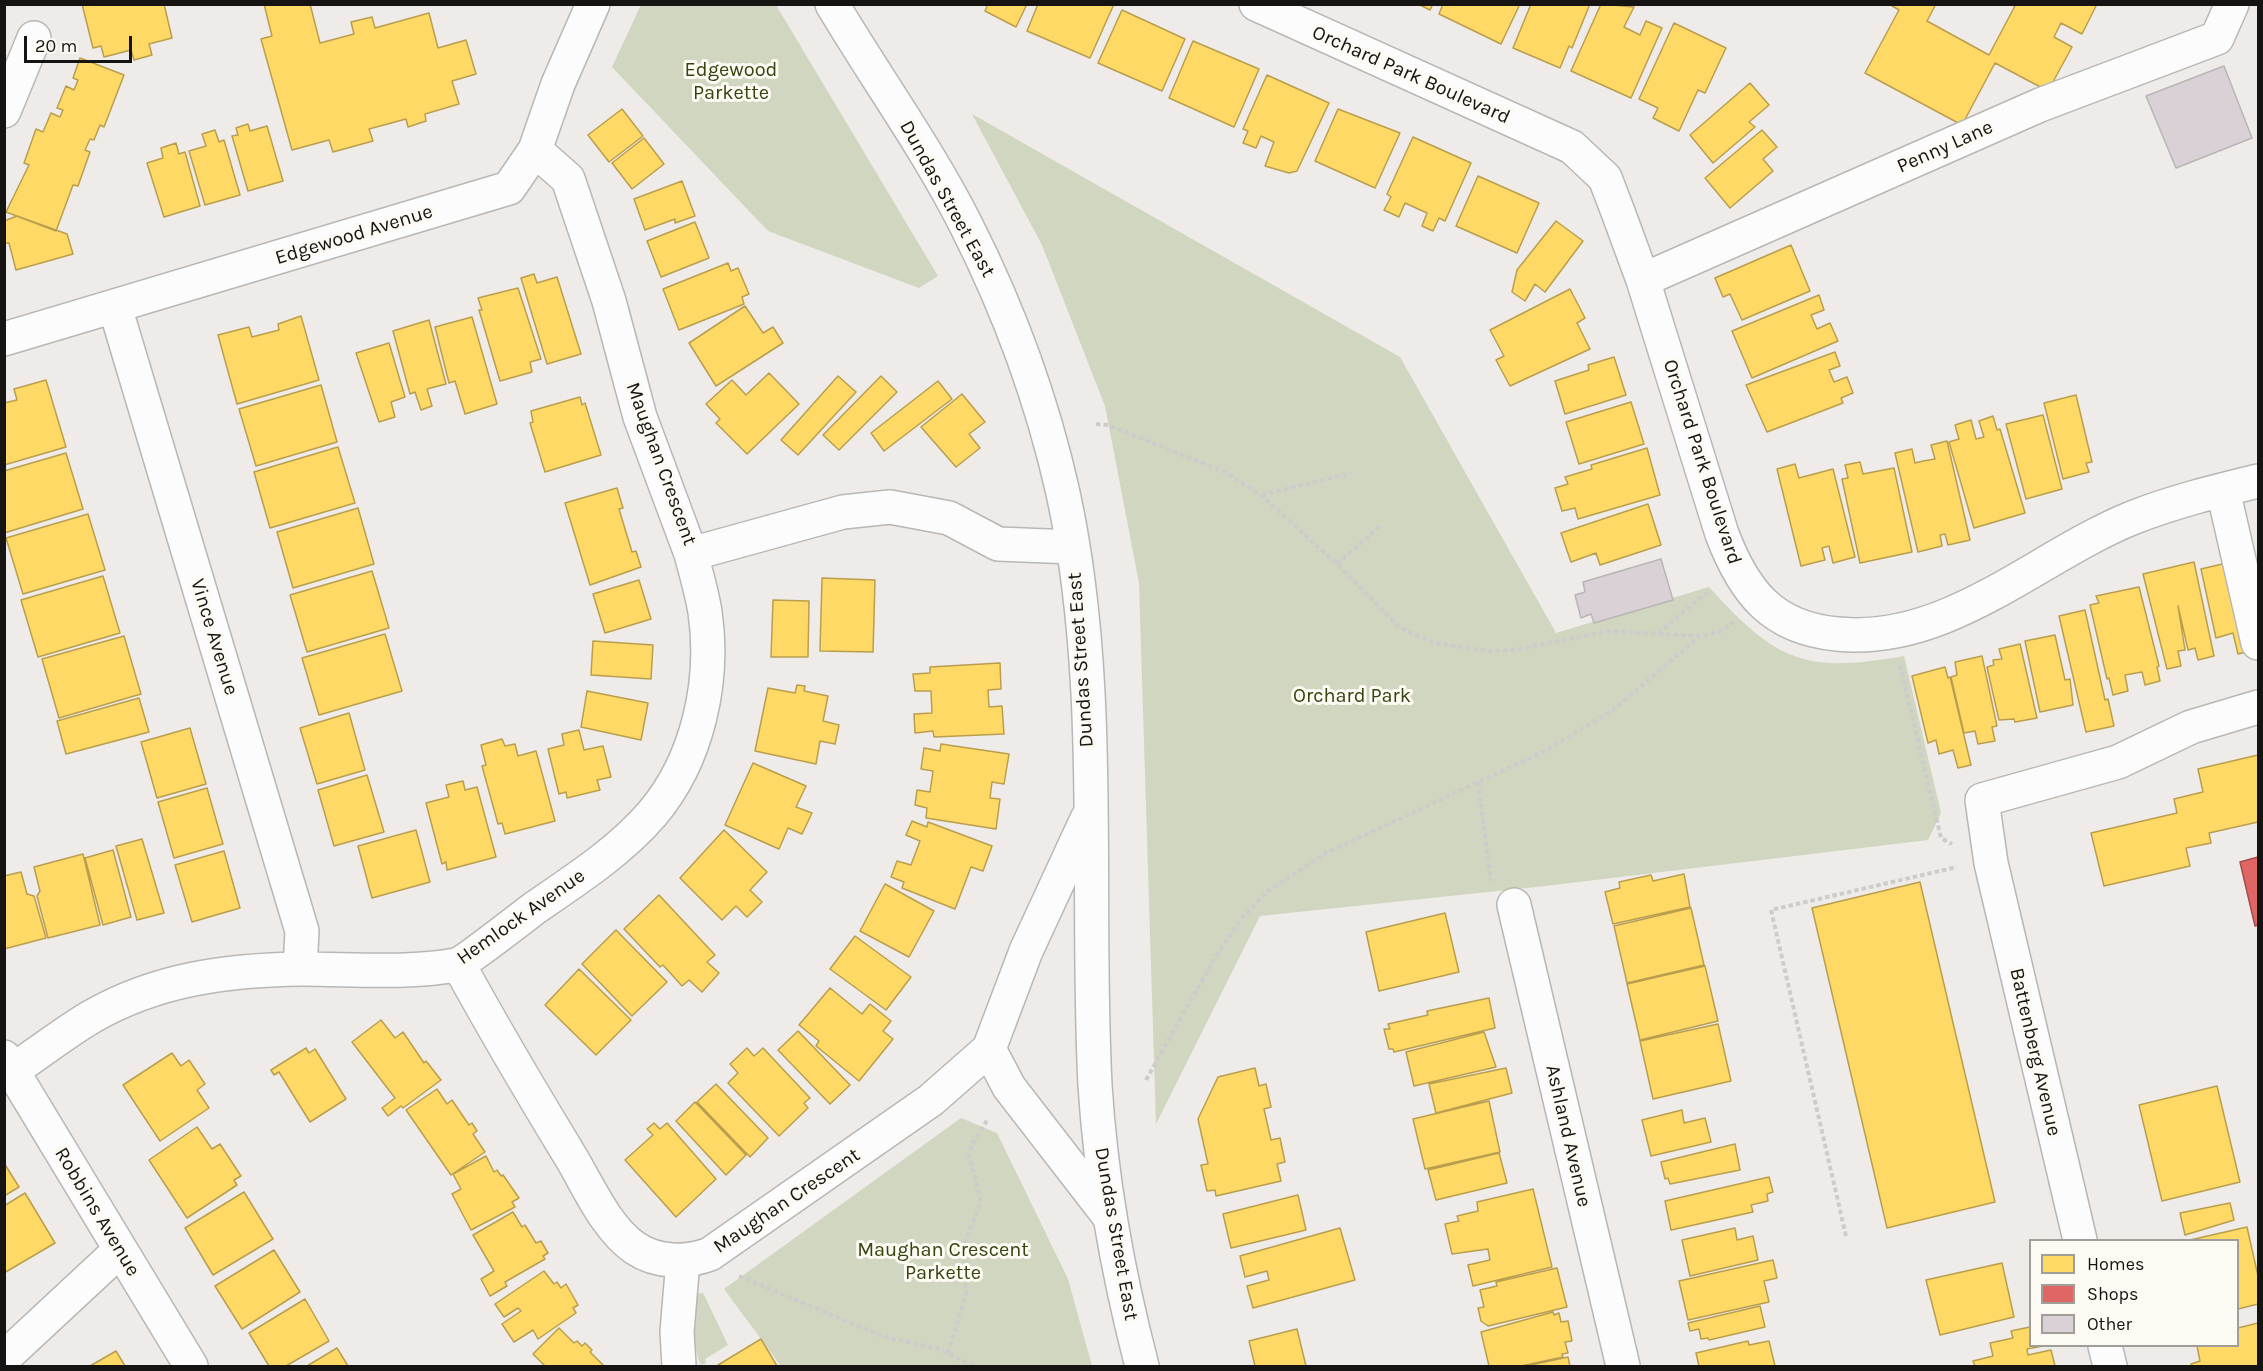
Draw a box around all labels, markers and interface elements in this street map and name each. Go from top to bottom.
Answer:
street label: Orchard Park Boulevard [1308,20,1514,130]
scale bar [27,24,135,62]
text: 20 m [35,35,77,57]
park label: Edgewood Parkette [685,58,777,105]
street label: Penny Lane [1893,115,1997,179]
street label: Dundas Street East [894,116,1000,282]
street label: Edgewood Avenue [272,200,436,270]
street label: Orchard Park Boulevard [1657,356,1747,568]
street label: Maughan Crescent [620,379,702,549]
street label: Dundas Street East [1063,572,1099,748]
street label: Vince Avenue [185,576,243,698]
park label: Orchard Park [1293,684,1411,708]
street label: Hemlock Avenue [452,864,590,970]
street label: Battenberg Avenue [2004,966,2066,1138]
street label: Ashland Avenue [1540,1063,1596,1209]
street label: Robbins Avenue [49,1143,145,1281]
street label: Maughan Crescent [709,1143,865,1259]
street label: Dundas Street East [1089,1146,1143,1322]
park label: Maughan Crescent Parkette [857,1238,1029,1285]
legend [2029,1239,2239,1347]
text: Homes [2087,1253,2144,1275]
text: Shops [2087,1283,2139,1305]
text: Other [2087,1313,2132,1335]

